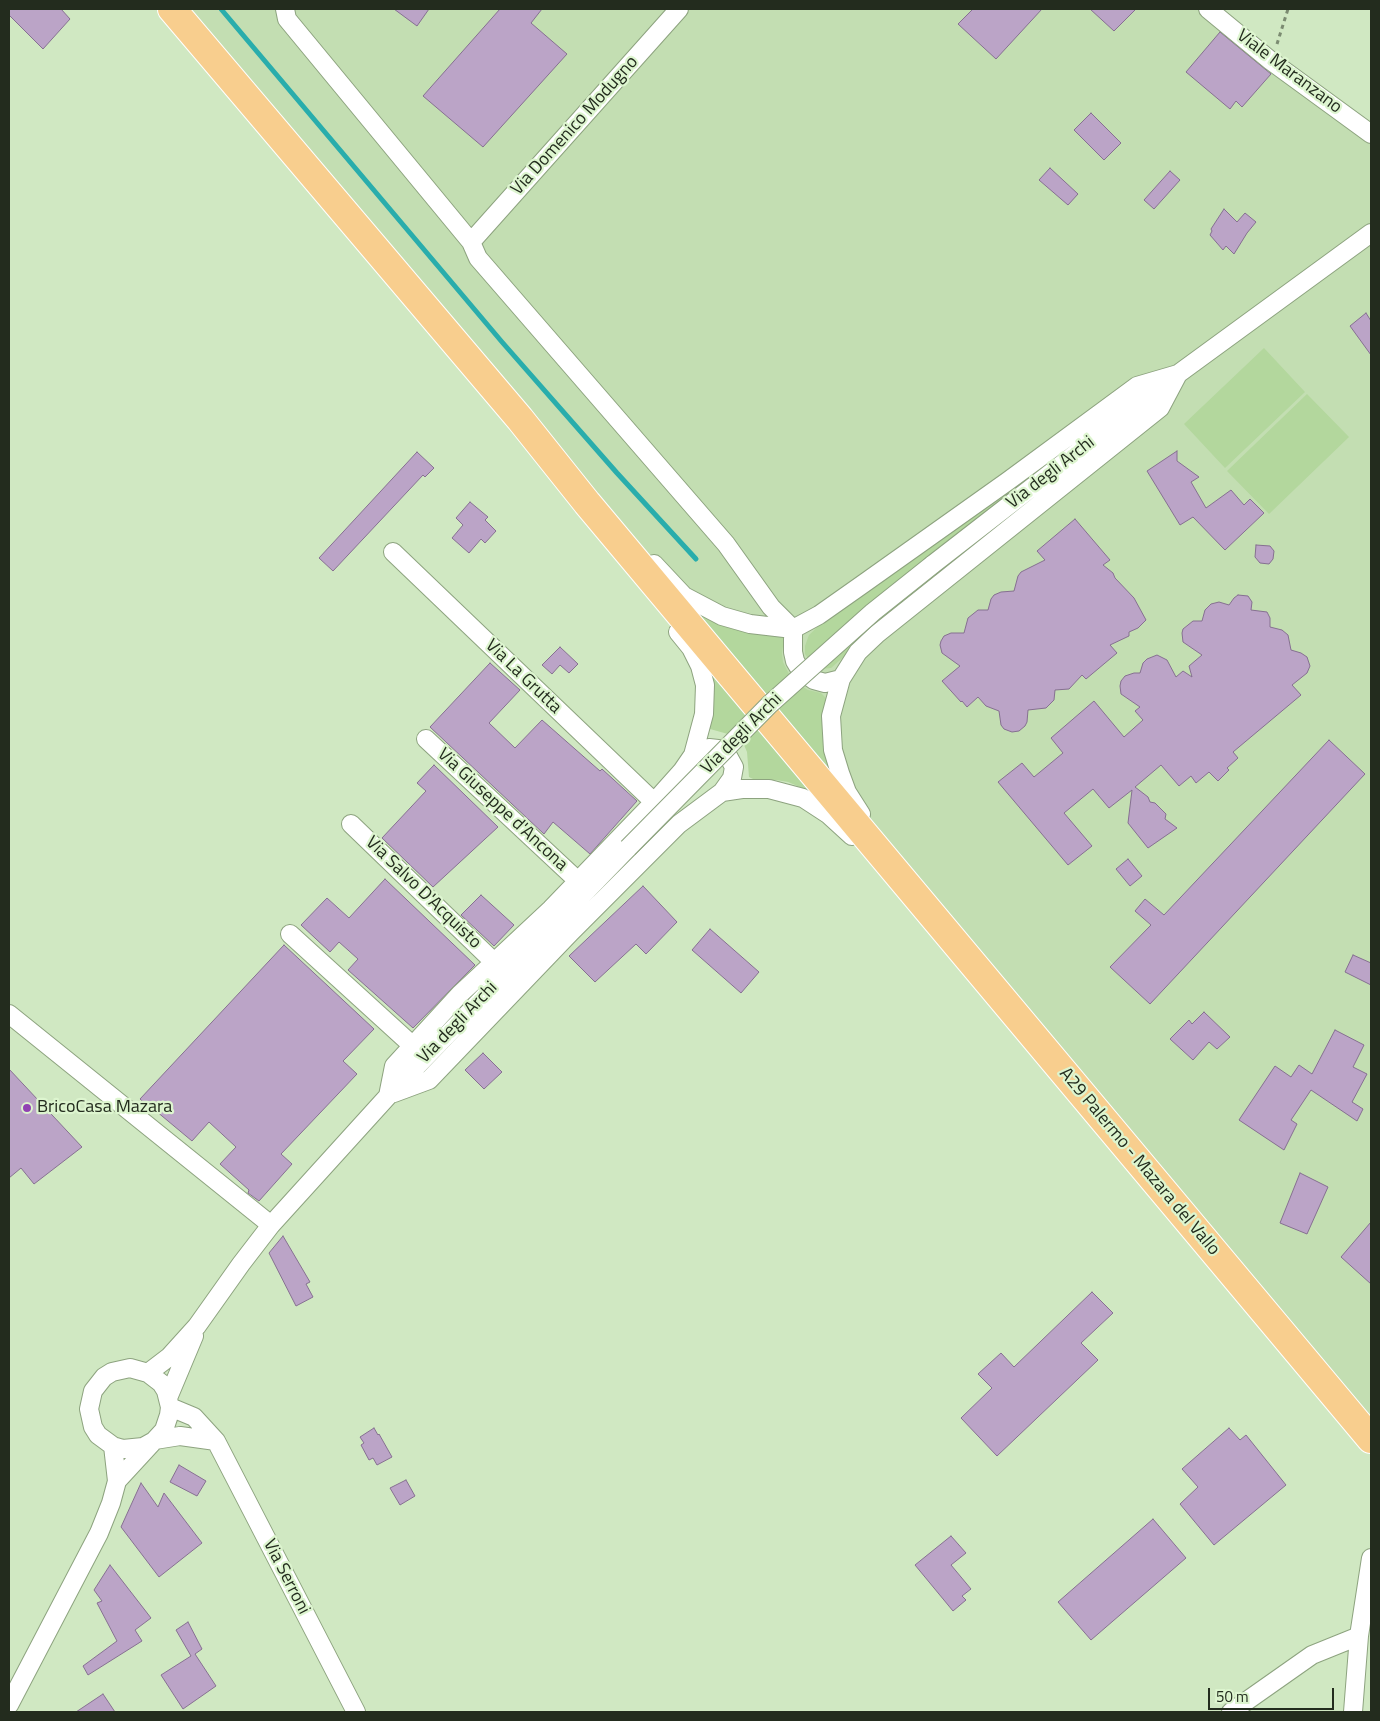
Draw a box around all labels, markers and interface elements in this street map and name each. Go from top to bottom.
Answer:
street label: Viale Maranzano [1232,25,1346,119]
street label: Via Domenico Modugno [507,52,643,200]
street label: Via degli Archi [1003,432,1099,514]
street label: Via La Grutta [480,635,566,719]
street label: Via degli Archi [697,689,787,779]
street label: Via Giuseppe d'Ancona [432,744,572,876]
street label: Via Salvo D'Acquisto [361,832,485,954]
street label: Via degli Archi [414,978,502,1068]
street label: A29 Palermo - Mazara del Vallo [1054,1064,1224,1260]
place label: BricoCasa Mazara [37,1097,172,1119]
marker: BricoCasa Mazara [21,1102,33,1114]
street label: Via Serroni [258,1536,314,1618]
scale bar [1210,1678,1336,1710]
text: 50 m [1216,1685,1249,1708]

